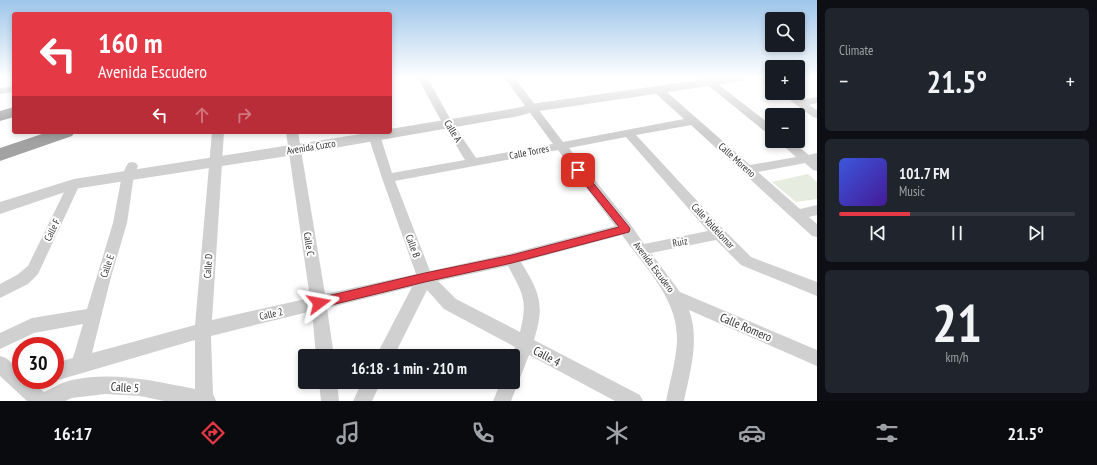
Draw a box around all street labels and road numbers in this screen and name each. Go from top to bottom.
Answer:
street label: Calle A [441,117,465,145]
street label: Avenida Cuzco [286,137,336,157]
street label: Calle Moreno [716,140,758,180]
street label: Calle Torres [508,142,550,162]
street label: Calle Valdelomar [688,200,738,252]
street label: Calle F [41,217,63,243]
street label: Calle C [301,231,317,257]
street label: Calle B [403,232,423,260]
street label: Ruiz [671,234,689,250]
street label: Avenida Escudero [631,239,677,295]
street label: Calle E [97,253,117,279]
street label: Calle D [201,253,215,279]
street label: Calle 2 [258,305,284,323]
street label: Calle Romero [718,309,774,345]
street label: Calle 4 [531,343,564,370]
street label: Calle 5 [110,379,140,395]

